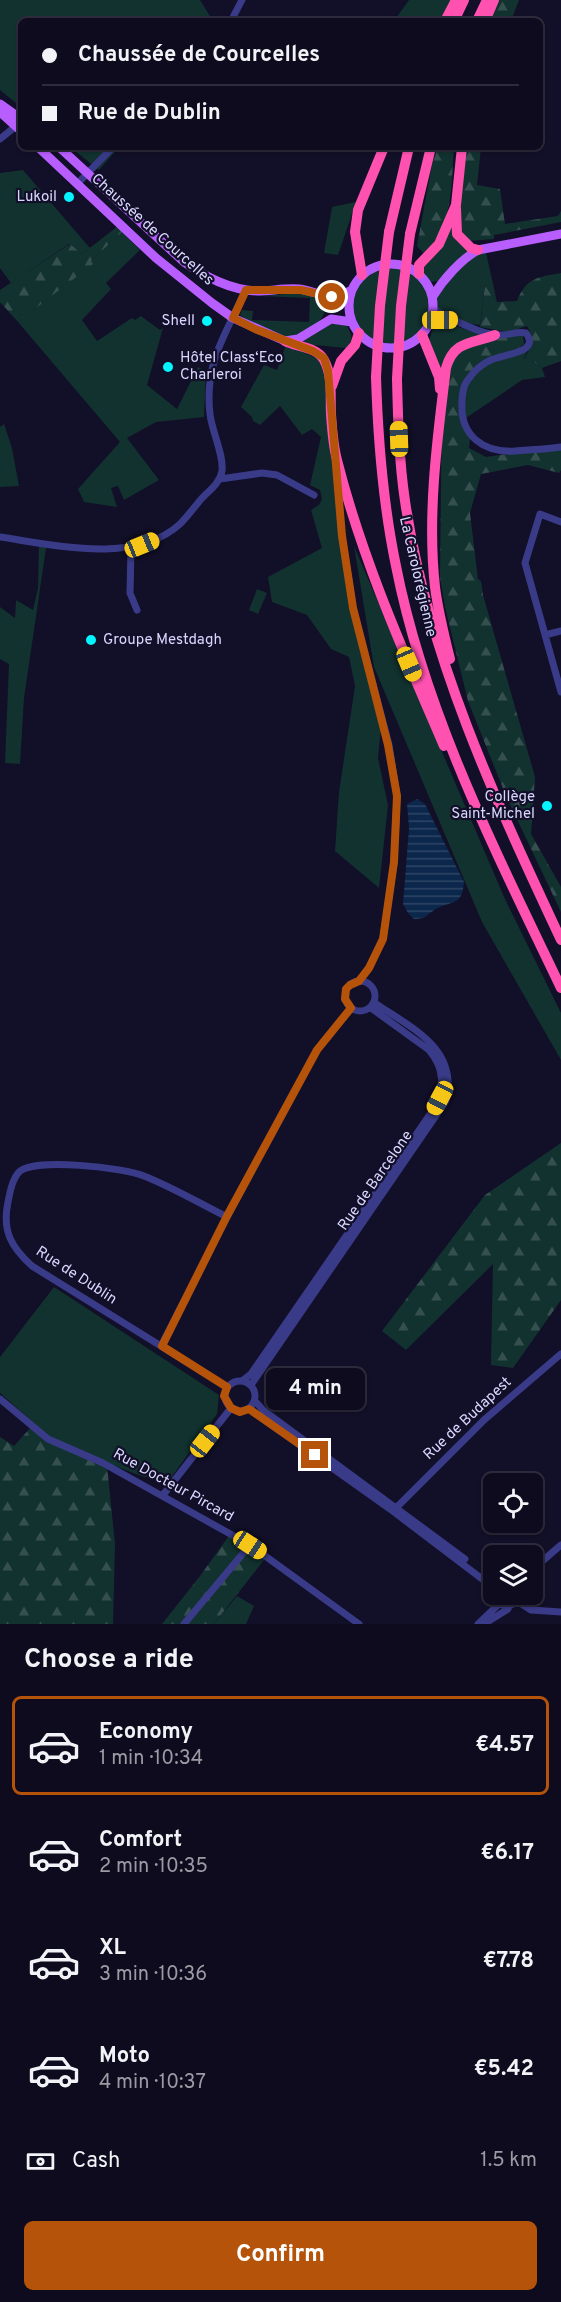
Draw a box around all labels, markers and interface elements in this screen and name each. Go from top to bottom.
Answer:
text: Chaussée de Courcelles [78,42,320,69]
text: Rue de Dublin [78,100,221,127]
street label: Chaussée de Courcelles [87,170,217,290]
place label: Lukoil [17,188,57,207]
marker: Lukoil [62,190,76,204]
route start [318,283,345,310]
car [422,311,458,329]
place label: Shell [161,312,195,331]
marker: Shell [200,314,214,328]
place label: Hôtel Class‘Eco Charleroi [180,349,283,385]
marker: Hôtel Class‘Eco Charleroi [161,360,175,374]
car [389,421,409,457]
street label: La Carolorégienne [394,515,440,639]
car [122,530,162,560]
place label: Groupe Mestdagh [103,631,222,650]
marker: Groupe Mestdagh [84,633,98,647]
car [394,644,424,684]
place label: Collège Saint-Michel [451,788,535,824]
marker: Collège Saint-Michel [540,799,554,813]
car [424,1078,456,1118]
street label: Rue de Barcelone [334,1127,418,1235]
street label: Rue de Dublin [32,1243,120,1309]
callout: 4 min [266,1368,364,1410]
street label: Rue de Budapest [420,1373,516,1465]
text: 4 min [289,1376,342,1402]
car [187,1421,223,1461]
route end [301,1441,328,1468]
street label: Rue Docteur Pircard [109,1445,237,1527]
map controls [483,1473,543,1605]
button: locate [483,1473,543,1533]
car [230,1528,270,1562]
button: layers [483,1545,543,1605]
text: Choose a ride [24,1643,194,1677]
icon: car [27,1719,81,1773]
text: Economy [99,1719,193,1746]
text: €4.57 [475,1732,534,1759]
text: 1 min · 10:34 [99,1746,203,1772]
icon: car [27,1827,81,1881]
text: Comfort [99,1827,182,1854]
text: €6.17 [481,1840,534,1867]
text: 2 min · 10:35 [99,1854,208,1880]
icon: car [27,1935,81,1989]
text: XL [99,1935,126,1962]
text: €7.78 [483,1948,534,1975]
text: 3 min · 10:36 [99,1962,207,1988]
icon: car [27,2043,81,2097]
text: Moto [99,2043,150,2070]
text: €5.42 [474,2056,534,2083]
text: 4 min · 10:37 [99,2070,206,2096]
icon: cash [24,2145,57,2178]
text: Cash [72,2148,121,2175]
text: 1.5 km [480,2148,537,2174]
button: Confirm [24,2221,537,2290]

